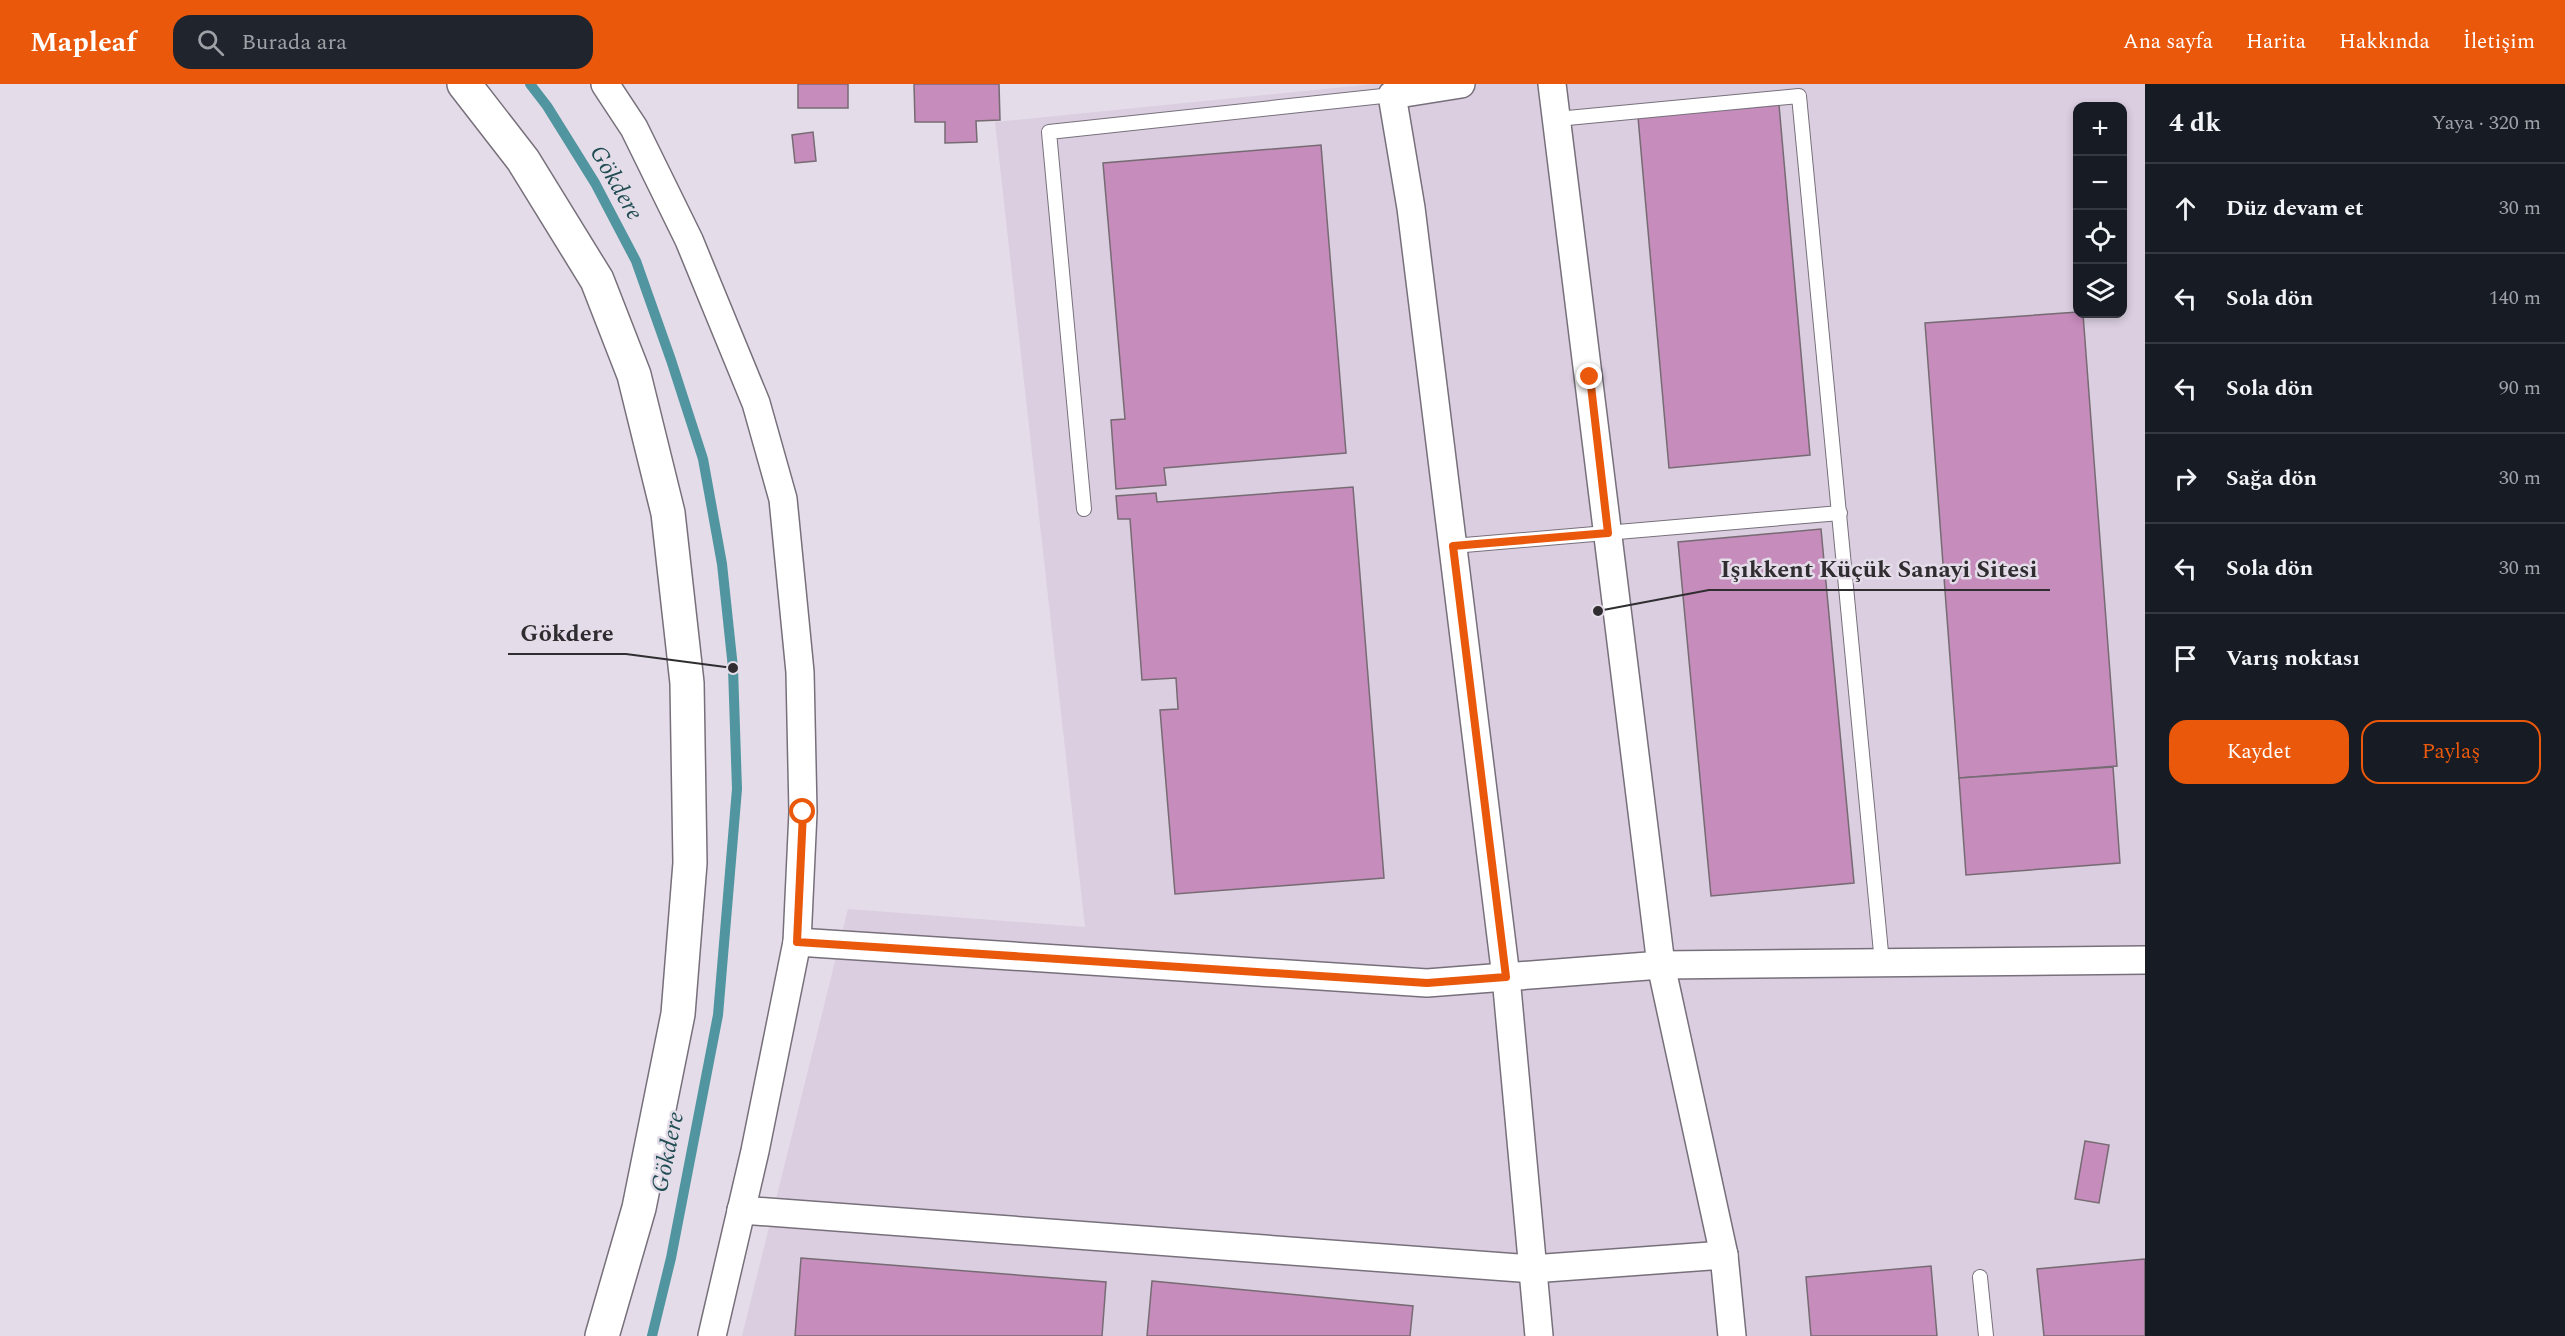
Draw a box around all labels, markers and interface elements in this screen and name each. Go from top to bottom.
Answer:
search box [173,15,593,69]
text: Mapleaf [30,21,137,64]
icon: search [194,26,227,59]
text: Burada ara [242,26,347,59]
text: Ana sayfa [2123,26,2213,58]
text: Harita [2246,26,2306,58]
text: Hakkında [2339,26,2430,58]
text: İletişim [2463,26,2535,58]
map controls [2073,102,2127,318]
button: + [2073,102,2127,156]
text: 4 dk [2169,103,2221,143]
text: Yaya · 320 m [2432,108,2541,138]
water label: Gökdere [580,138,652,228]
button: − [2073,156,2127,210]
icon: ahead [2169,192,2202,225]
text: Düz devam et [2226,192,2364,225]
text: 30 m [2499,193,2541,223]
button: locate [2073,210,2127,264]
button: layers [2073,264,2127,318]
icon: left [2169,282,2202,315]
text: Sola dön [2226,282,2313,315]
text: 140 m [2489,283,2541,313]
route end [1576,363,1602,389]
icon: left [2169,372,2202,405]
text: Sola dön [2226,372,2313,405]
text: 90 m [2499,373,2541,403]
icon: right [2169,462,2202,495]
text: Sağa dön [2226,462,2317,495]
text: 30 m [2499,463,2541,493]
callout: Işıkkent Küçük Sanayi Sitesi [1709,548,2050,590]
text: Işıkkent Küçük Sanayi Sitesi [1720,552,2038,588]
icon: left [2169,552,2202,585]
text: Sola dön [2226,552,2313,585]
text: 30 m [2499,553,2541,583]
callout: Gökdere [508,612,626,654]
text: Gökdere [520,616,614,652]
icon: arrive [2169,642,2202,675]
text: Varış noktası [2226,642,2360,675]
button: Kaydet [2169,720,2349,784]
button: Paylaş [2361,720,2541,784]
route start [789,798,815,824]
water label: Gökdere [642,1108,694,1196]

